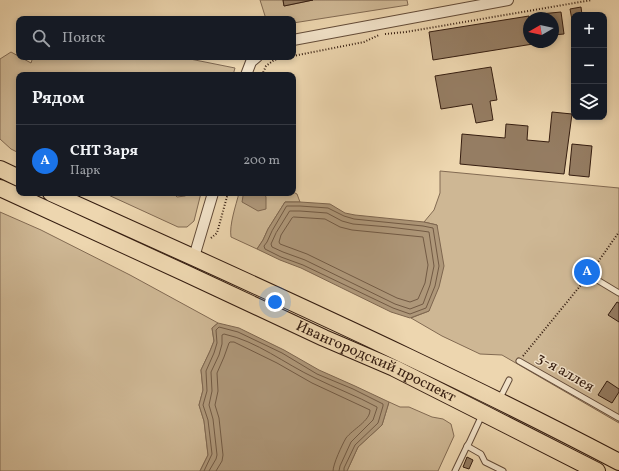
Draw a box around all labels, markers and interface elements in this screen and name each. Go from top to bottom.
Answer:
north arrow [523,12,559,48]
map controls [571,12,607,120]
button: + [571,12,607,48]
search box [16,16,296,60]
icon: search [30,27,52,49]
text: Поиск [62,28,105,49]
button: − [571,48,607,84]
button: layers [571,84,607,120]
text: Рядом [32,87,85,110]
text: СНТ Заря [70,141,138,162]
text: A [40,152,50,170]
text: 200 m [243,152,280,170]
text: Парк [70,162,100,180]
pin: A [574,257,600,287]
your location [265,292,285,312]
street label: Ивангородский проспект [292,316,460,408]
street label: 3-я аллея [532,348,598,398]

